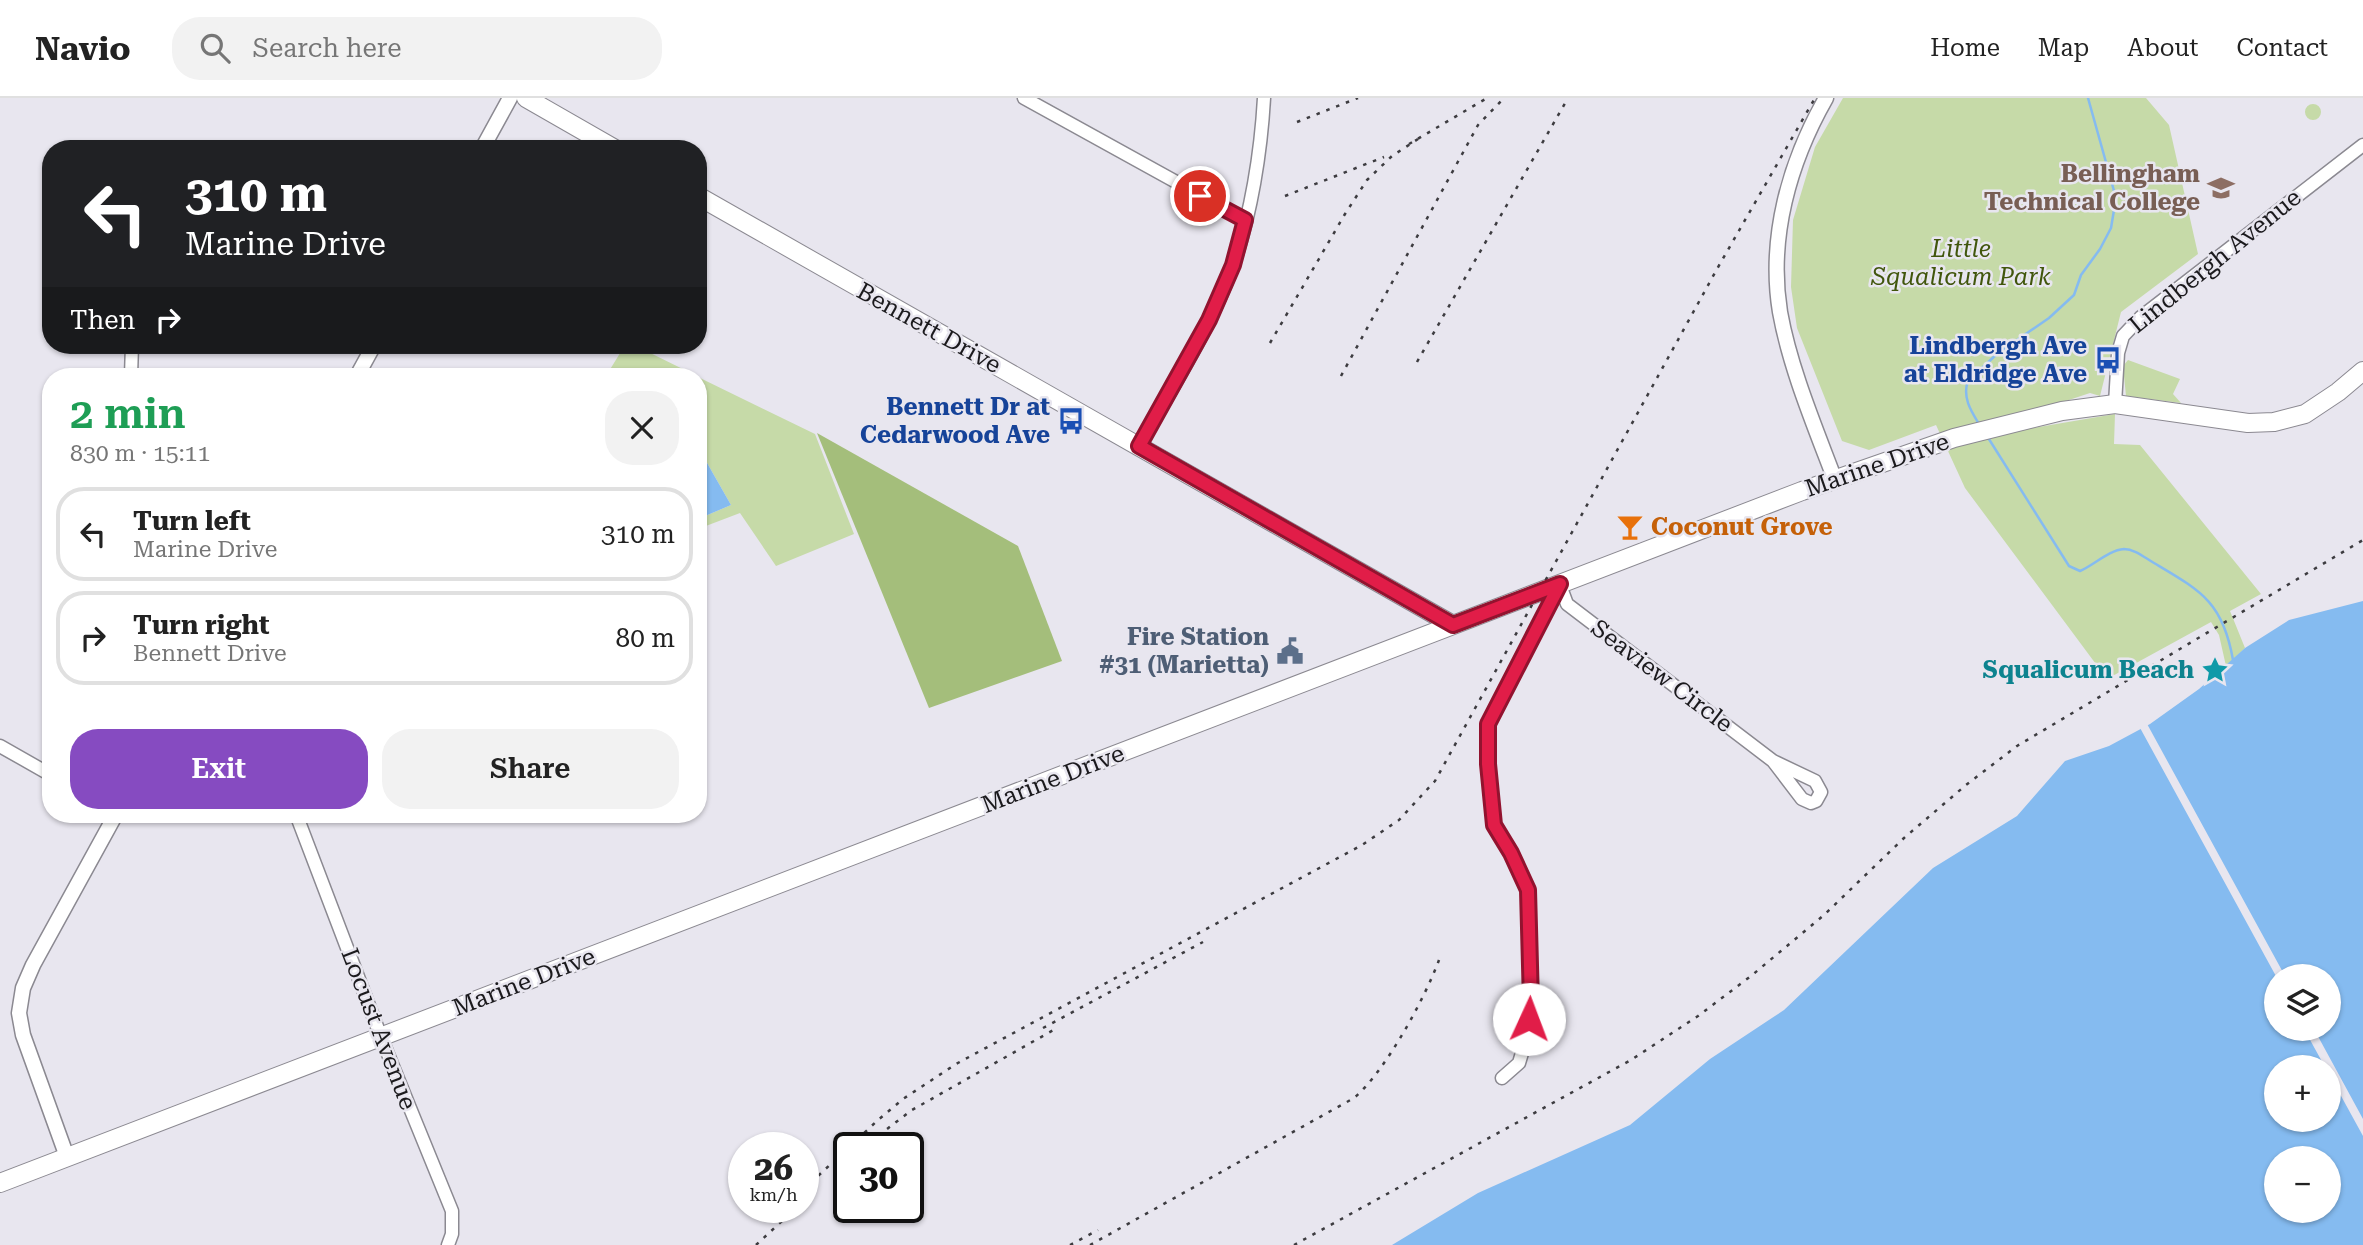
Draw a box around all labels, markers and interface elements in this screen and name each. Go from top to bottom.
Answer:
search box [172,17,662,80]
text: Navio [35,29,130,68]
icon: search [196,29,234,67]
text: Search here [252,33,401,63]
text: Home [1930,34,2000,62]
text: Map [2038,34,2089,62]
text: About [2127,34,2198,62]
text: Contact [2236,34,2328,62]
place label: Bellingham Technical College [1984,160,2200,216]
text: 310 m [185,166,327,223]
pin [1170,166,1230,226]
icon: left [70,168,161,259]
school or university icon: Bellingham Technical College [2206,173,2236,203]
icon: arrive [1181,177,1219,215]
street label: Lindbergh Avenue [2124,183,2306,339]
text: Marine Drive [185,225,386,263]
park label: Little Squalicum Park [1870,235,2051,291]
street label: Bennett Drive [852,277,1006,379]
icon: right [149,301,187,339]
text: Then [70,305,135,335]
place label: Lindbergh Ave at Eldridge Ave [1904,332,2087,388]
bus stop icon: Lindbergh Ave at Eldridge Ave [2093,345,2123,375]
text: 2 min [70,389,186,438]
button: close [605,391,679,465]
place label: Bennett Dr at Cedarwood Ave [860,393,1050,449]
bus stop icon: Bennett Dr at Cedarwood Ave [1056,406,1086,436]
street label: Marine Drive [1801,427,1953,503]
text: 830 m · 15:11 [70,440,210,467]
text: Turn left [133,506,251,536]
bar icon: Coconut Grove [1615,512,1645,542]
place label: Coconut Grove [1651,513,1833,541]
icon: left [74,515,112,553]
text: 310 m [601,519,675,549]
text: Marine Drive [133,536,277,563]
text: Turn right [133,610,269,640]
street label: Seaview Circle [1586,614,1738,738]
icon: right [74,619,112,657]
text: 80 m [616,623,675,653]
place label: Fire Station #31 (Marietta) [1099,623,1269,679]
public building icon: Fire Station #31 (Marietta) [1275,636,1305,666]
text: Bennett Drive [133,640,287,667]
place icon: Squalicum Beach [2200,655,2230,685]
place label: Squalicum Beach [1983,656,2194,684]
button: Exit [70,729,368,809]
button: Share [382,729,679,809]
street label: Marine Drive [978,739,1128,819]
street label: Marine Drive [449,942,599,1022]
street label: Locust Avenue [335,944,423,1114]
map controls [2264,964,2341,1223]
button: layers [2264,964,2341,1041]
position arrow [1492,982,1566,1056]
button: + [2264,1055,2341,1132]
speed limit sign: 30 [833,1132,924,1223]
button: − [2264,1146,2341,1223]
text: 26 [754,1148,793,1189]
text: km/h [749,1184,798,1205]

